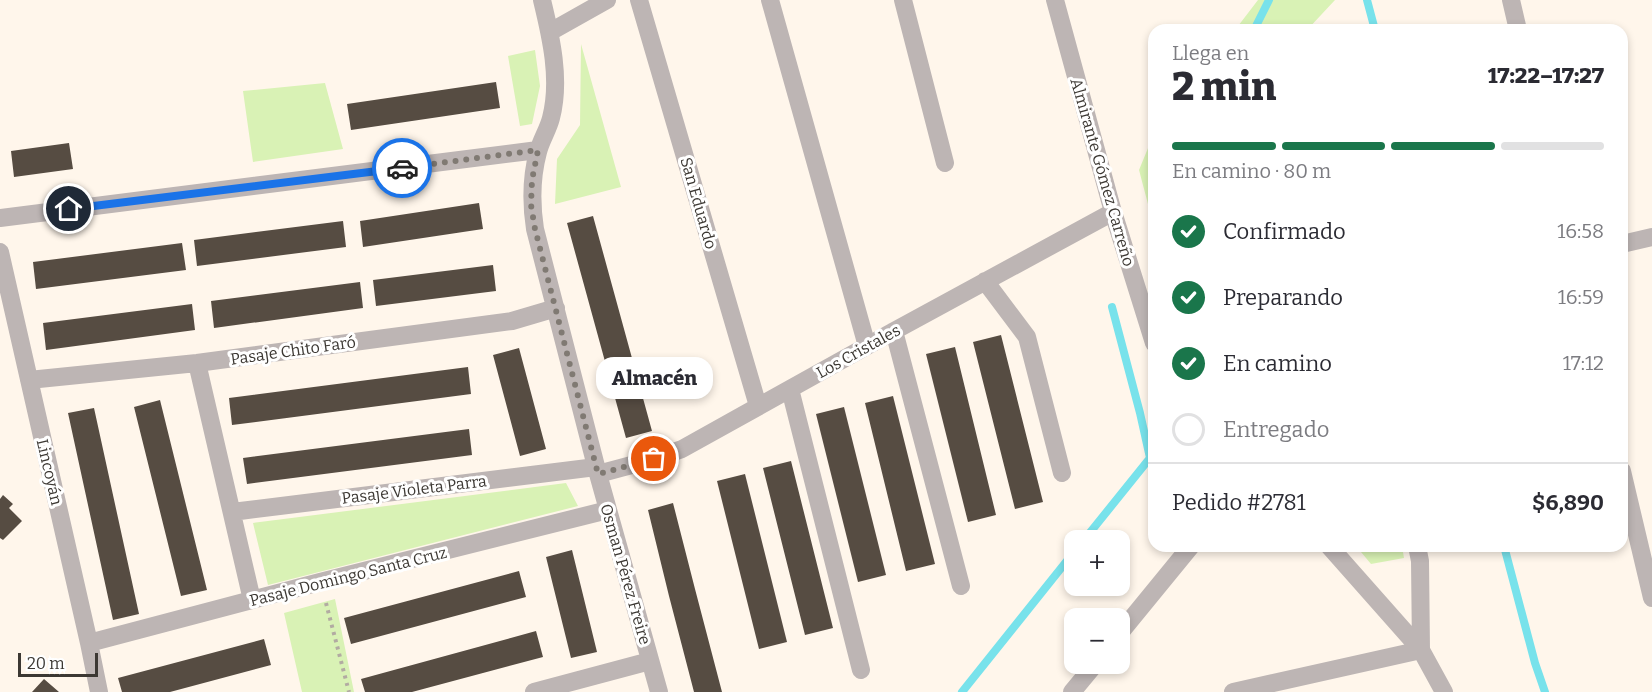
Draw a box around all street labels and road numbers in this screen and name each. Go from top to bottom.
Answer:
street label: Almirante Gómez Carreño [1067,76,1139,268]
street label: San Eduardo [676,155,721,251]
street label: Los Cristales [813,321,904,382]
street label: Pasaje Chito Faró [229,332,357,369]
street label: Lincoyán [33,437,66,507]
street label: Pasaje Violeta Parra [340,471,488,508]
street label: Osman Pérez Freire [596,502,655,647]
street label: Pasaje Domingo Santa Cruz [248,543,449,610]

